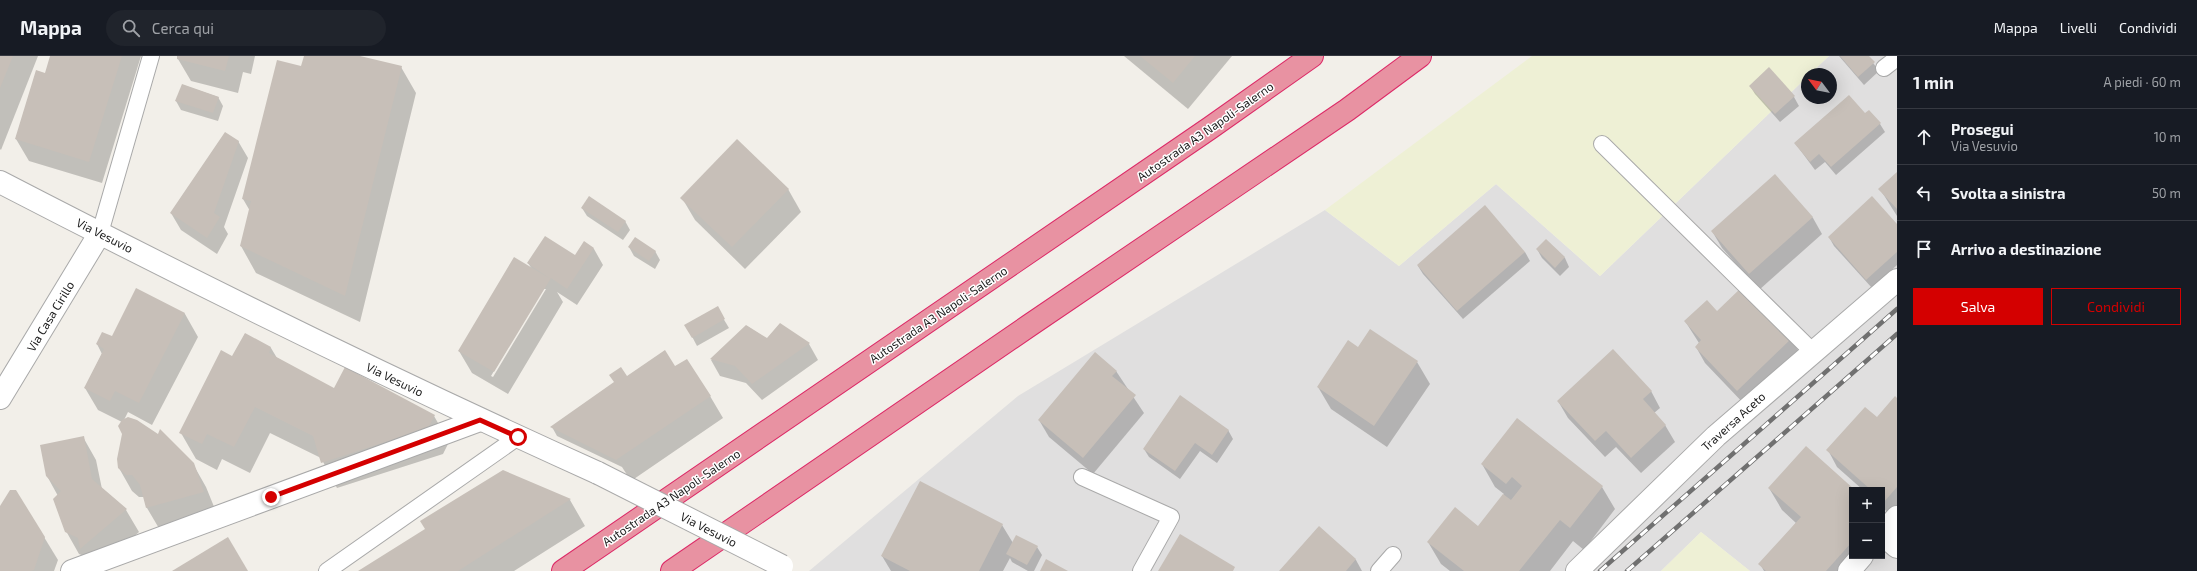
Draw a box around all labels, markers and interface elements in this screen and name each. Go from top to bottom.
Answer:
search box [106,10,386,46]
text: Mappa [20,16,82,39]
icon: search [120,17,142,39]
text: Cerca qui [152,19,214,37]
text: Mappa [1994,19,2038,36]
text: Livelli [2060,19,2097,36]
text: Condividi [2119,19,2177,36]
north arrow [1801,68,1837,104]
text: 1 min [1913,72,1954,92]
text: A piedi · 60 m [2103,74,2181,90]
street label: Autostrada A3 Napoli-Salerno [1134,78,1276,183]
text: Prosegui [1951,120,2014,138]
icon: ahead [1913,126,1935,148]
text: 10 m [2154,129,2181,145]
text: Via Vesuvio [1951,138,2018,154]
icon: left [1913,182,1935,204]
text: Svolta a sinistra [1951,184,2066,202]
text: 50 m [2152,185,2181,201]
street label: Via Vesuvio [74,215,136,255]
icon: arrive [1913,238,1935,260]
text: Arrivo a destinazione [1951,240,2102,258]
street label: Autostrada A3 Napoli-Salerno [867,263,1010,365]
street label: Via Casa Cirillo [23,278,77,354]
button: Salva [1913,288,2043,325]
button: Condividi [2051,288,2181,325]
street label: Via Vesuvio [364,359,426,399]
street label: Traversa Aceto [1698,389,1768,453]
route start [509,428,527,446]
street label: Autostrada A3 Napoli-Salerno [600,446,743,548]
map controls [1849,487,1885,559]
button: + [1849,487,1885,523]
route end [262,488,280,506]
street label: Via Vesuvio [678,509,740,549]
button: − [1849,523,1885,559]

